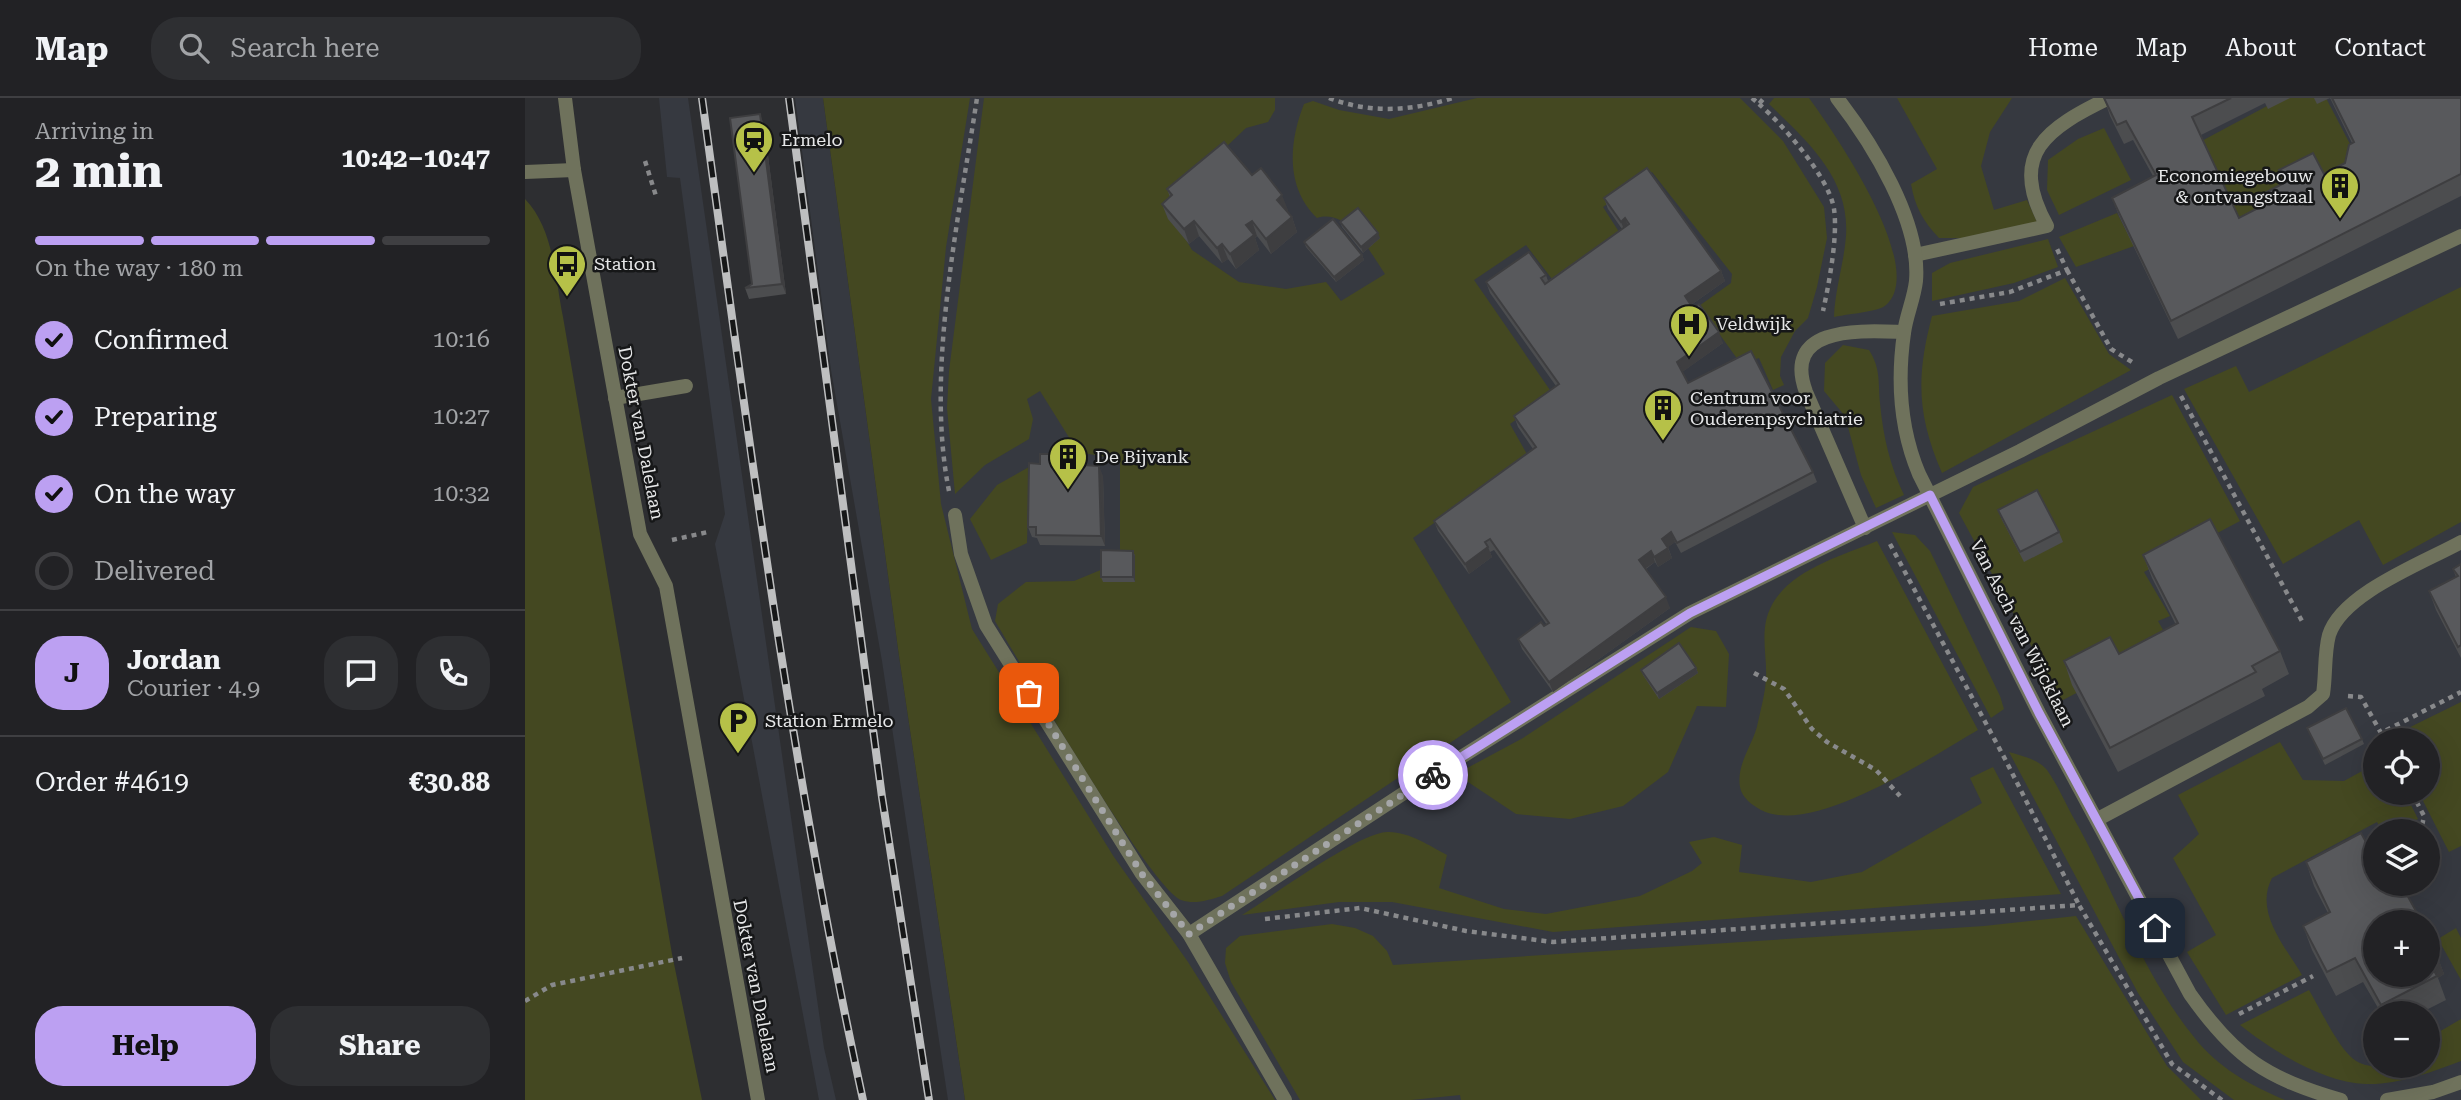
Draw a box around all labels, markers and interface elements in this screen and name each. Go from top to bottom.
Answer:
search box [151,17,641,80]
text: Map [35,29,109,68]
icon: search [175,29,213,67]
text: Search here [231,33,380,63]
text: Home [2028,34,2098,62]
text: Map [2136,34,2187,62]
text: About [2225,34,2296,62]
text: Contact [2334,34,2426,62]
text: Arriving in [35,118,154,145]
station icon: Ermelo [733,119,775,174]
place label: Ermelo [781,129,843,150]
text: 10:42–10:47 [341,143,490,173]
text: 2 min [35,144,163,198]
place label: Economiegebouw & ontvangstzaal [2157,165,2313,207]
building icon: Economiegebouw & ontvangstzaal [2319,165,2361,220]
bus stop icon: Station [546,243,588,298]
place label: Station [594,253,657,274]
text: On the way · 180 m [35,255,243,282]
hospital icon: Veldwijk [1668,303,1710,358]
place label: Veldwijk [1716,313,1792,334]
icon: check [35,321,73,359]
text: Confirmed [94,325,229,355]
text: 10:16 [433,326,490,353]
street label: Dokter van Dalelaan [614,344,669,522]
building icon: Centrum voor Ouderenpsychiatrie [1642,387,1684,442]
place label: Centrum voor Ouderenpsychiatrie [1690,387,1863,429]
icon: check [35,398,73,436]
text: Preparing [94,402,217,432]
text: 10:27 [433,403,490,430]
building icon: De Bijvank [1047,436,1089,491]
place label: De Bijvank [1095,446,1189,467]
icon: check [35,475,73,513]
text: On the way [94,479,235,509]
text: 10:32 [433,480,490,507]
street label: Van Asch van Wijcklaan [1966,535,2079,730]
text: Delivered [94,556,215,586]
button: chat [324,636,398,710]
button: phone [416,636,490,710]
text: Jordan [127,645,221,675]
text: J [64,658,80,688]
pin [999,663,1059,723]
icon: bag [1010,674,1048,712]
text: Courier · 4.9 [127,675,260,702]
parking icon: Station Ermelo [717,700,759,755]
place label: Station Ermelo [765,710,894,731]
map controls [2363,728,2440,1078]
button: locate [2363,728,2440,805]
courier [1398,740,1468,810]
icon: bike [1414,756,1452,794]
text: Order #4619 [35,767,189,797]
text: €30.88 [409,767,490,797]
button: layers [2363,819,2440,896]
street label: Dokter van Dalelaan [729,897,784,1075]
pin [2125,898,2185,958]
icon: home [2136,909,2174,947]
button: + [2363,910,2440,987]
button: − [2363,1001,2440,1078]
button: Help [35,1006,256,1086]
button: Share [270,1006,490,1086]

